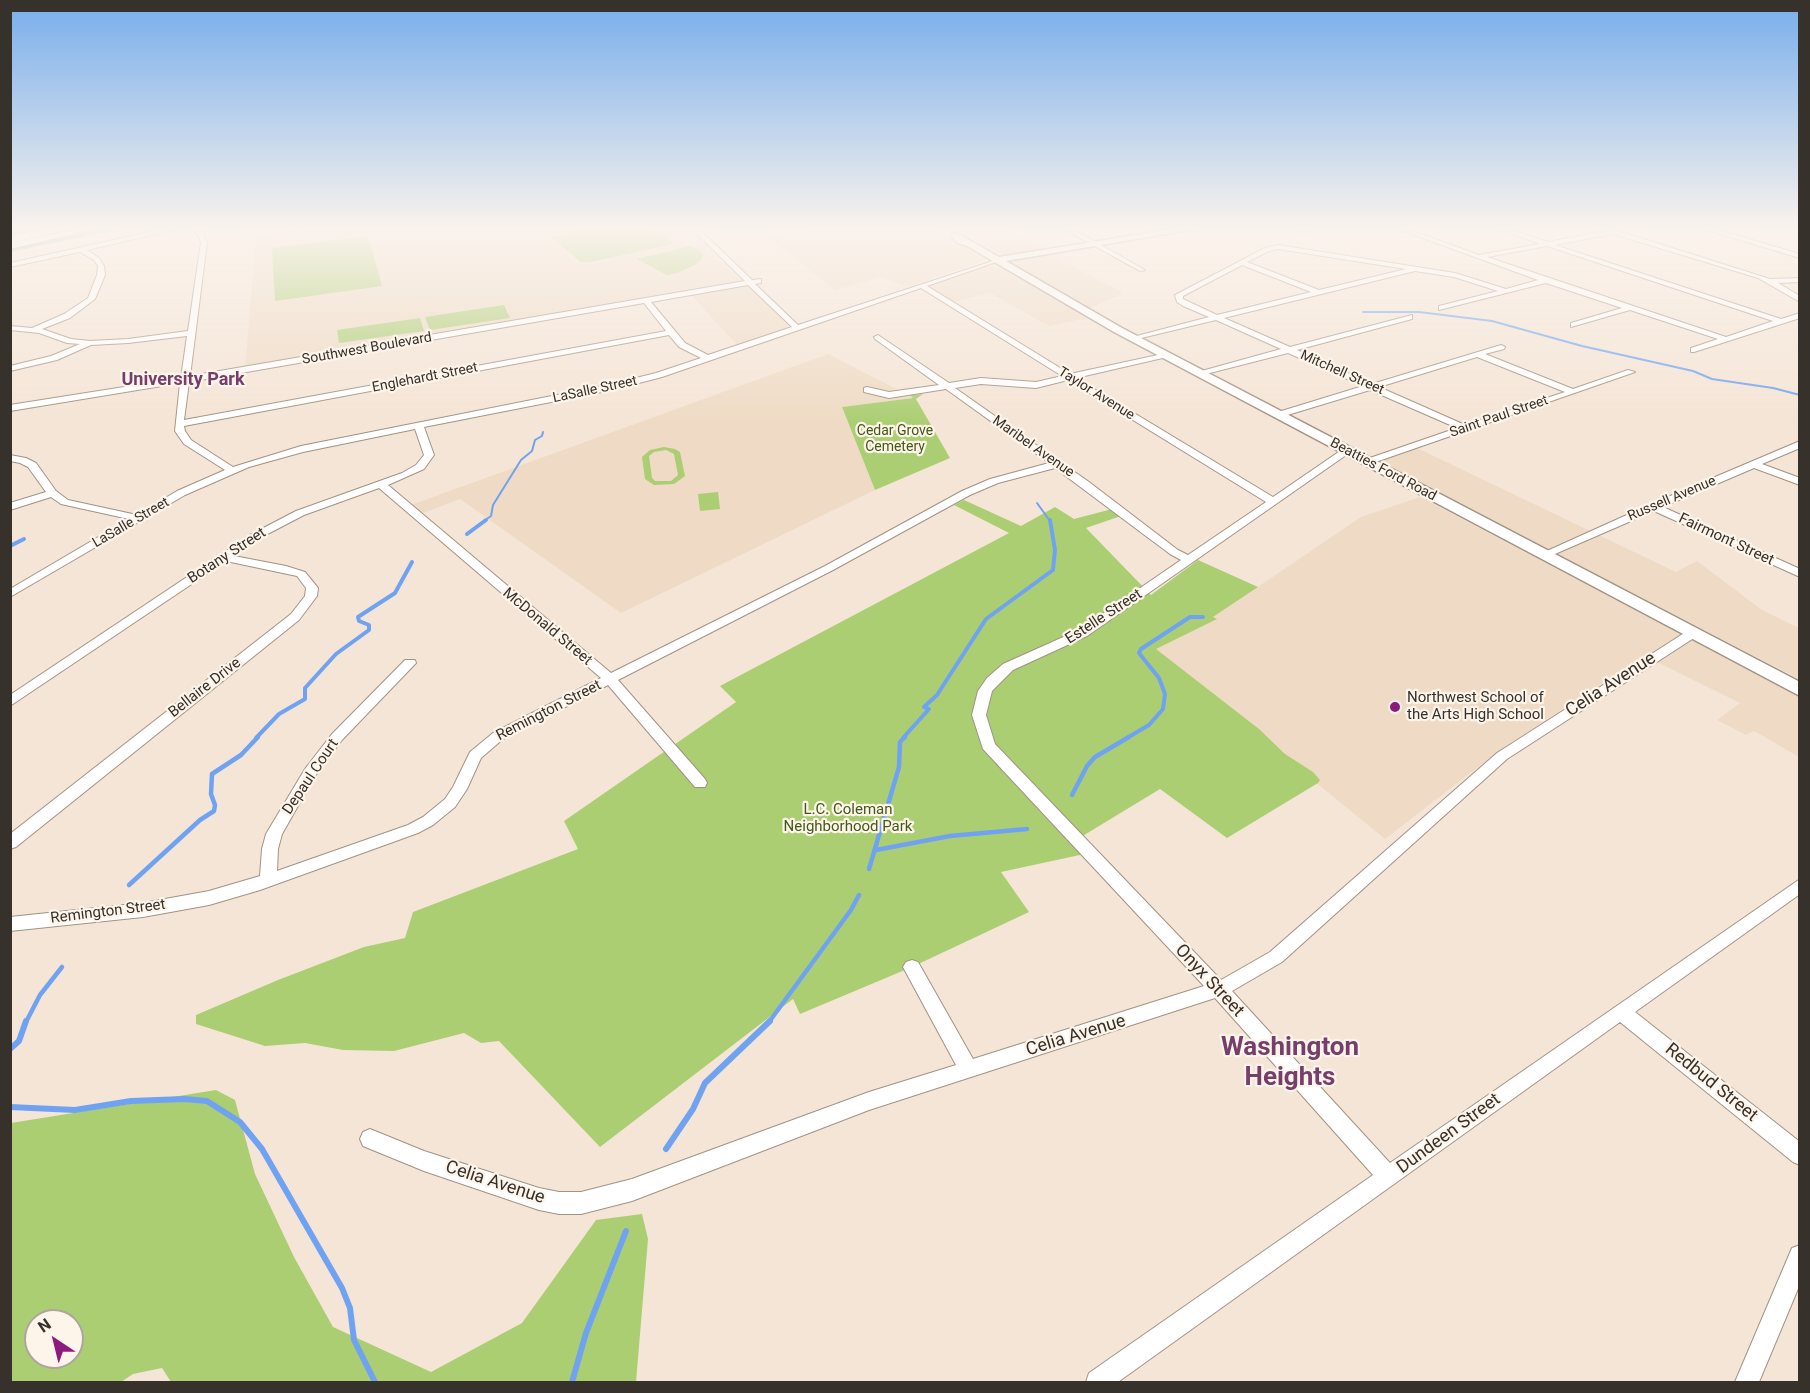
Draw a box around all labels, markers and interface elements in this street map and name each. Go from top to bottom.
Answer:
street label: Southwest Boulevard [301,329,433,369]
street label: Mitchell Street [1298,347,1386,399]
street label: Englehardt Street [371,360,479,396]
street label: Taylor Avenue [1055,364,1137,424]
district label: University Park [121,369,245,391]
street label: LaSalle Street [551,373,639,407]
street label: Saint Paul Street [1448,392,1550,442]
street label: Maribel Avenue [989,413,1077,481]
park label: Cedar Grove Cemetery [857,423,933,455]
street label: Beatties Ford Road [1327,435,1439,505]
street label: Russell Avenue [1625,473,1719,525]
street label: LaSalle Street [90,494,172,552]
street label: Fairmont Street [1675,510,1777,570]
street label: Botany Street [185,524,269,588]
street label: McDonald Street [499,584,595,670]
street label: Estelle Street [1062,586,1146,648]
street label: Celia Avenue [1562,648,1660,722]
street label: Bellaire Drive [165,654,245,722]
street label: Remington Street [493,677,605,745]
place label: Northwest School of the Arts High School [1407,689,1544,724]
marker: Northwest School of the Arts High School [1388,700,1402,714]
street label: Depaul Court [279,736,343,818]
park label: L.C. Coleman Neighborhood Park [784,801,912,836]
street label: Remington Street [50,896,166,928]
street label: Onyx Street [1170,940,1248,1022]
street label: Celia Avenue [1024,1011,1128,1061]
district label: Washington Heights [1221,1032,1359,1094]
street label: Redbud Street [1660,1039,1762,1127]
street label: Dundeen Street [1393,1089,1505,1179]
street label: Celia Avenue [443,1157,547,1209]
north arrow [24,1309,84,1369]
text: N [34,1314,55,1337]

